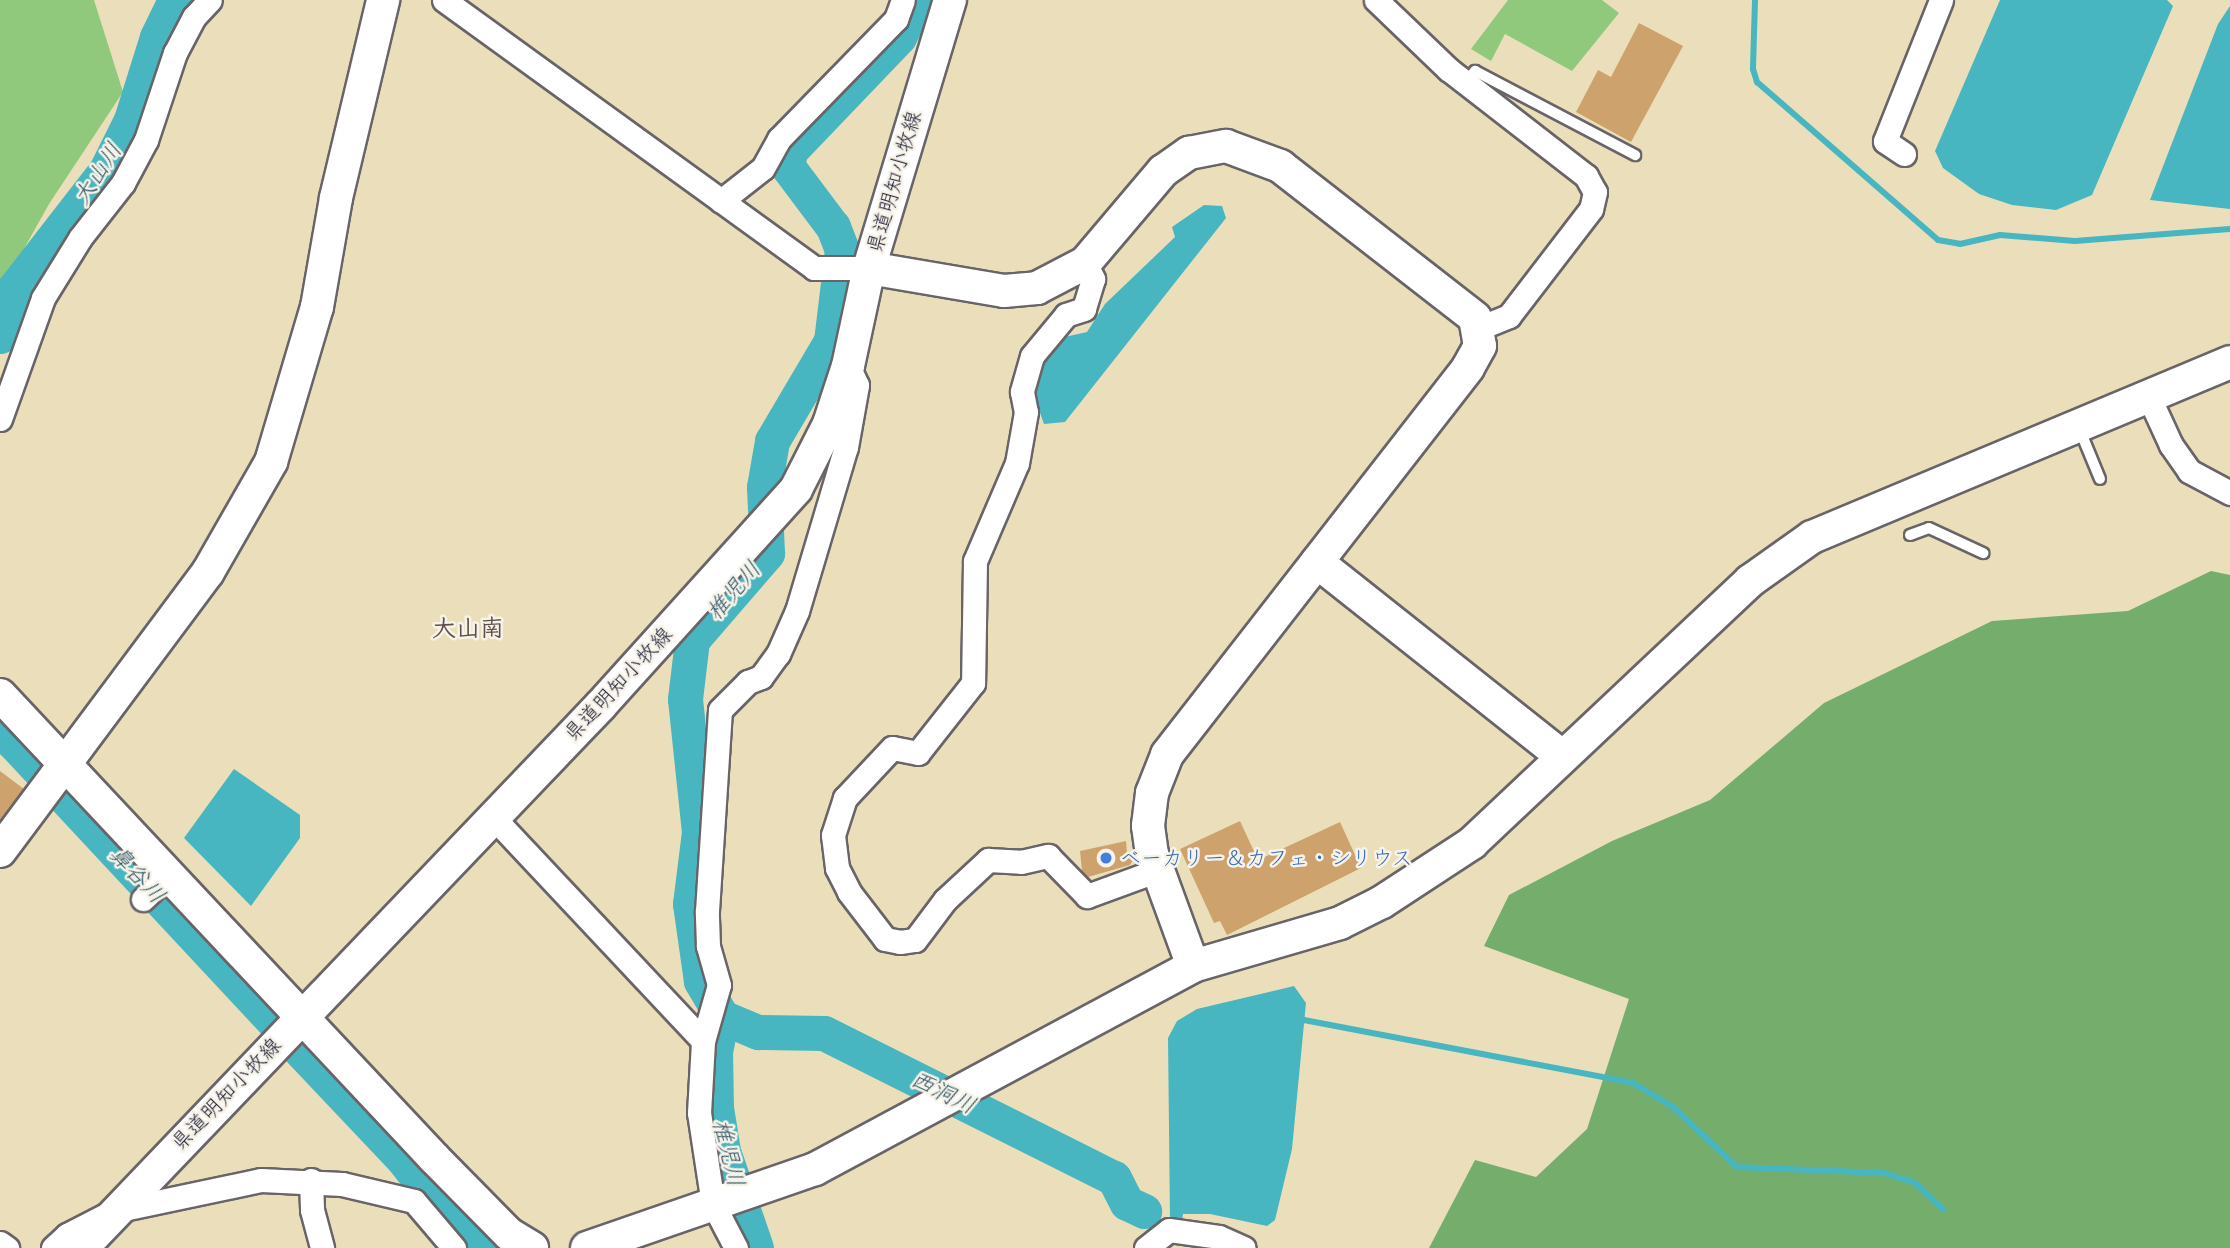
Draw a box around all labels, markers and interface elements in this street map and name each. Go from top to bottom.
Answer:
street label: 県道明知小牧線 [862,108,926,256]
water label: 大山川 [68,138,128,210]
water label: 椎児川 [701,556,767,626]
district label: 大山南 [432,615,504,643]
street label: 県道明知小牧線 [559,622,677,746]
water label: 鼻谷川 [103,840,171,910]
place label: ベーカリー＆カフェ・シリウス [1120,845,1414,871]
marker: ベーカリー＆カフェ・シリウス [1098,850,1114,866]
street label: 県道明知小牧線 [166,1032,286,1156]
water label: 西洞川 [906,1065,980,1121]
water label: 椎児川 [706,1116,750,1190]

